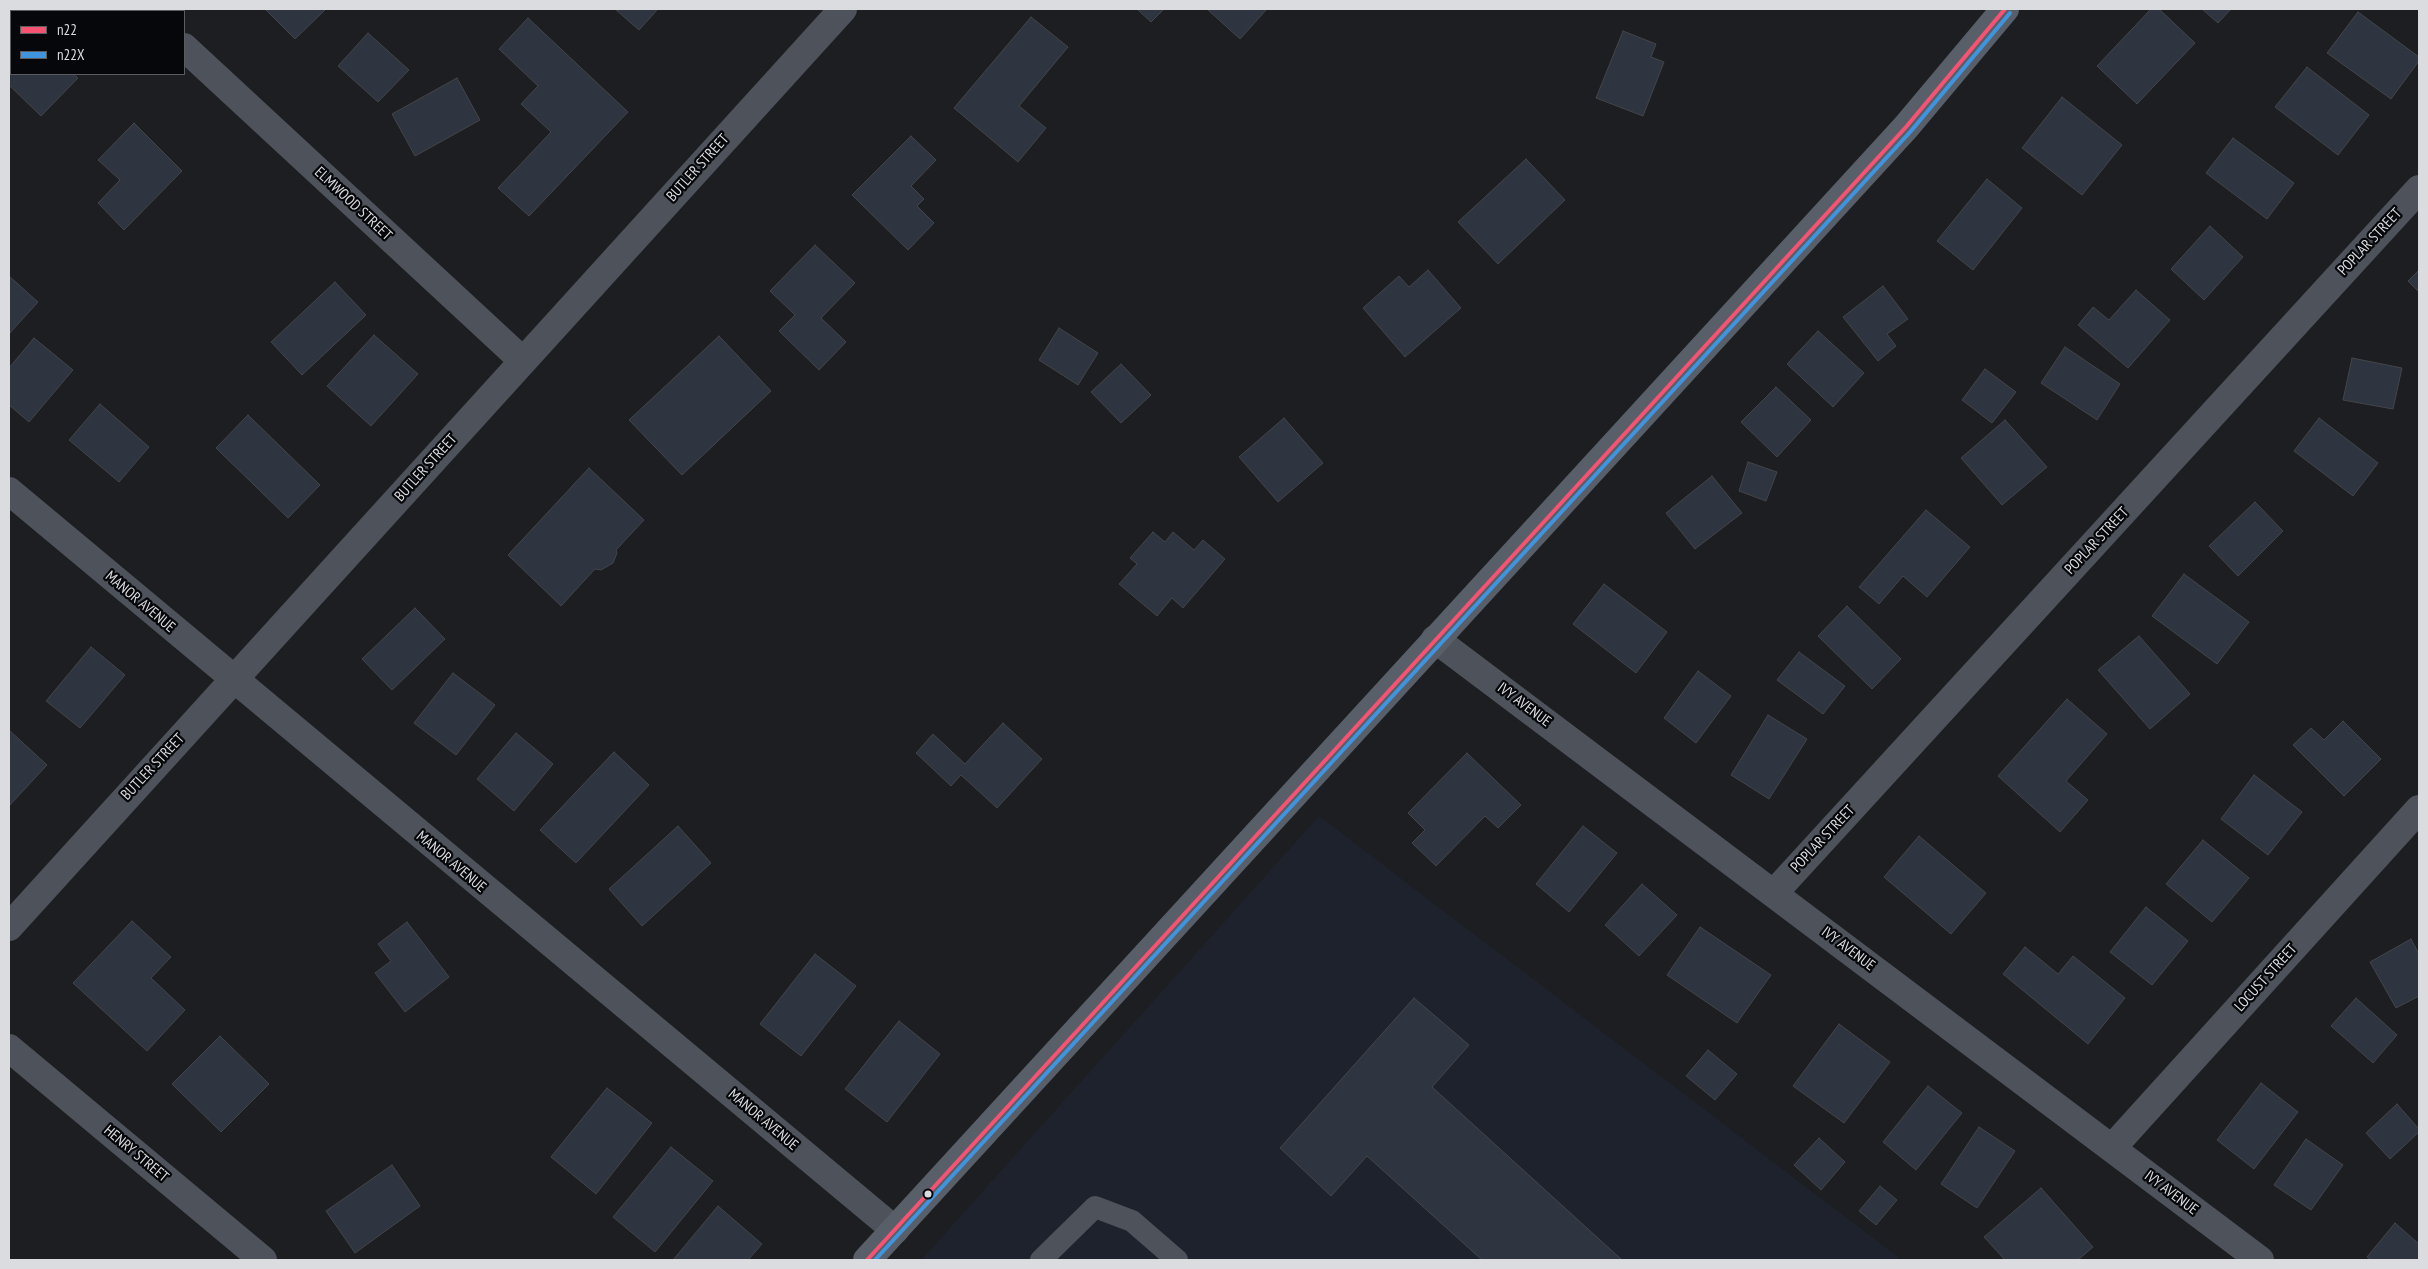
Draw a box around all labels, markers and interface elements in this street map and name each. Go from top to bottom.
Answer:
legend [10,10,185,75]
text: n22 [57,20,77,39]
text: n22X [57,45,85,64]
street label: BUTLER STREET [663,131,733,205]
street label: ELMWOOD STREET [310,164,396,244]
street label: POPLAR STREET [2334,205,2406,279]
street label: BUTLER STREET [391,431,461,505]
street label: POPLAR STREET [2061,504,2133,578]
street label: MANOR AVENUE [101,568,179,636]
street label: IVY AVENUE [1494,679,1554,731]
street label: BUTLER STREET [118,730,188,804]
street label: POPLAR STREET [1787,802,1859,876]
street label: MANOR AVENUE [412,828,490,896]
street label: IVY AVENUE [1818,923,1878,975]
street label: LOCUST STREET [2231,941,2301,1015]
street label: MANOR AVENUE [724,1086,802,1154]
street label: HENRY STREET [100,1122,172,1186]
street label: IVY AVENUE [2141,1167,2201,1219]
unlabelled marker [923,1189,933,1199]

